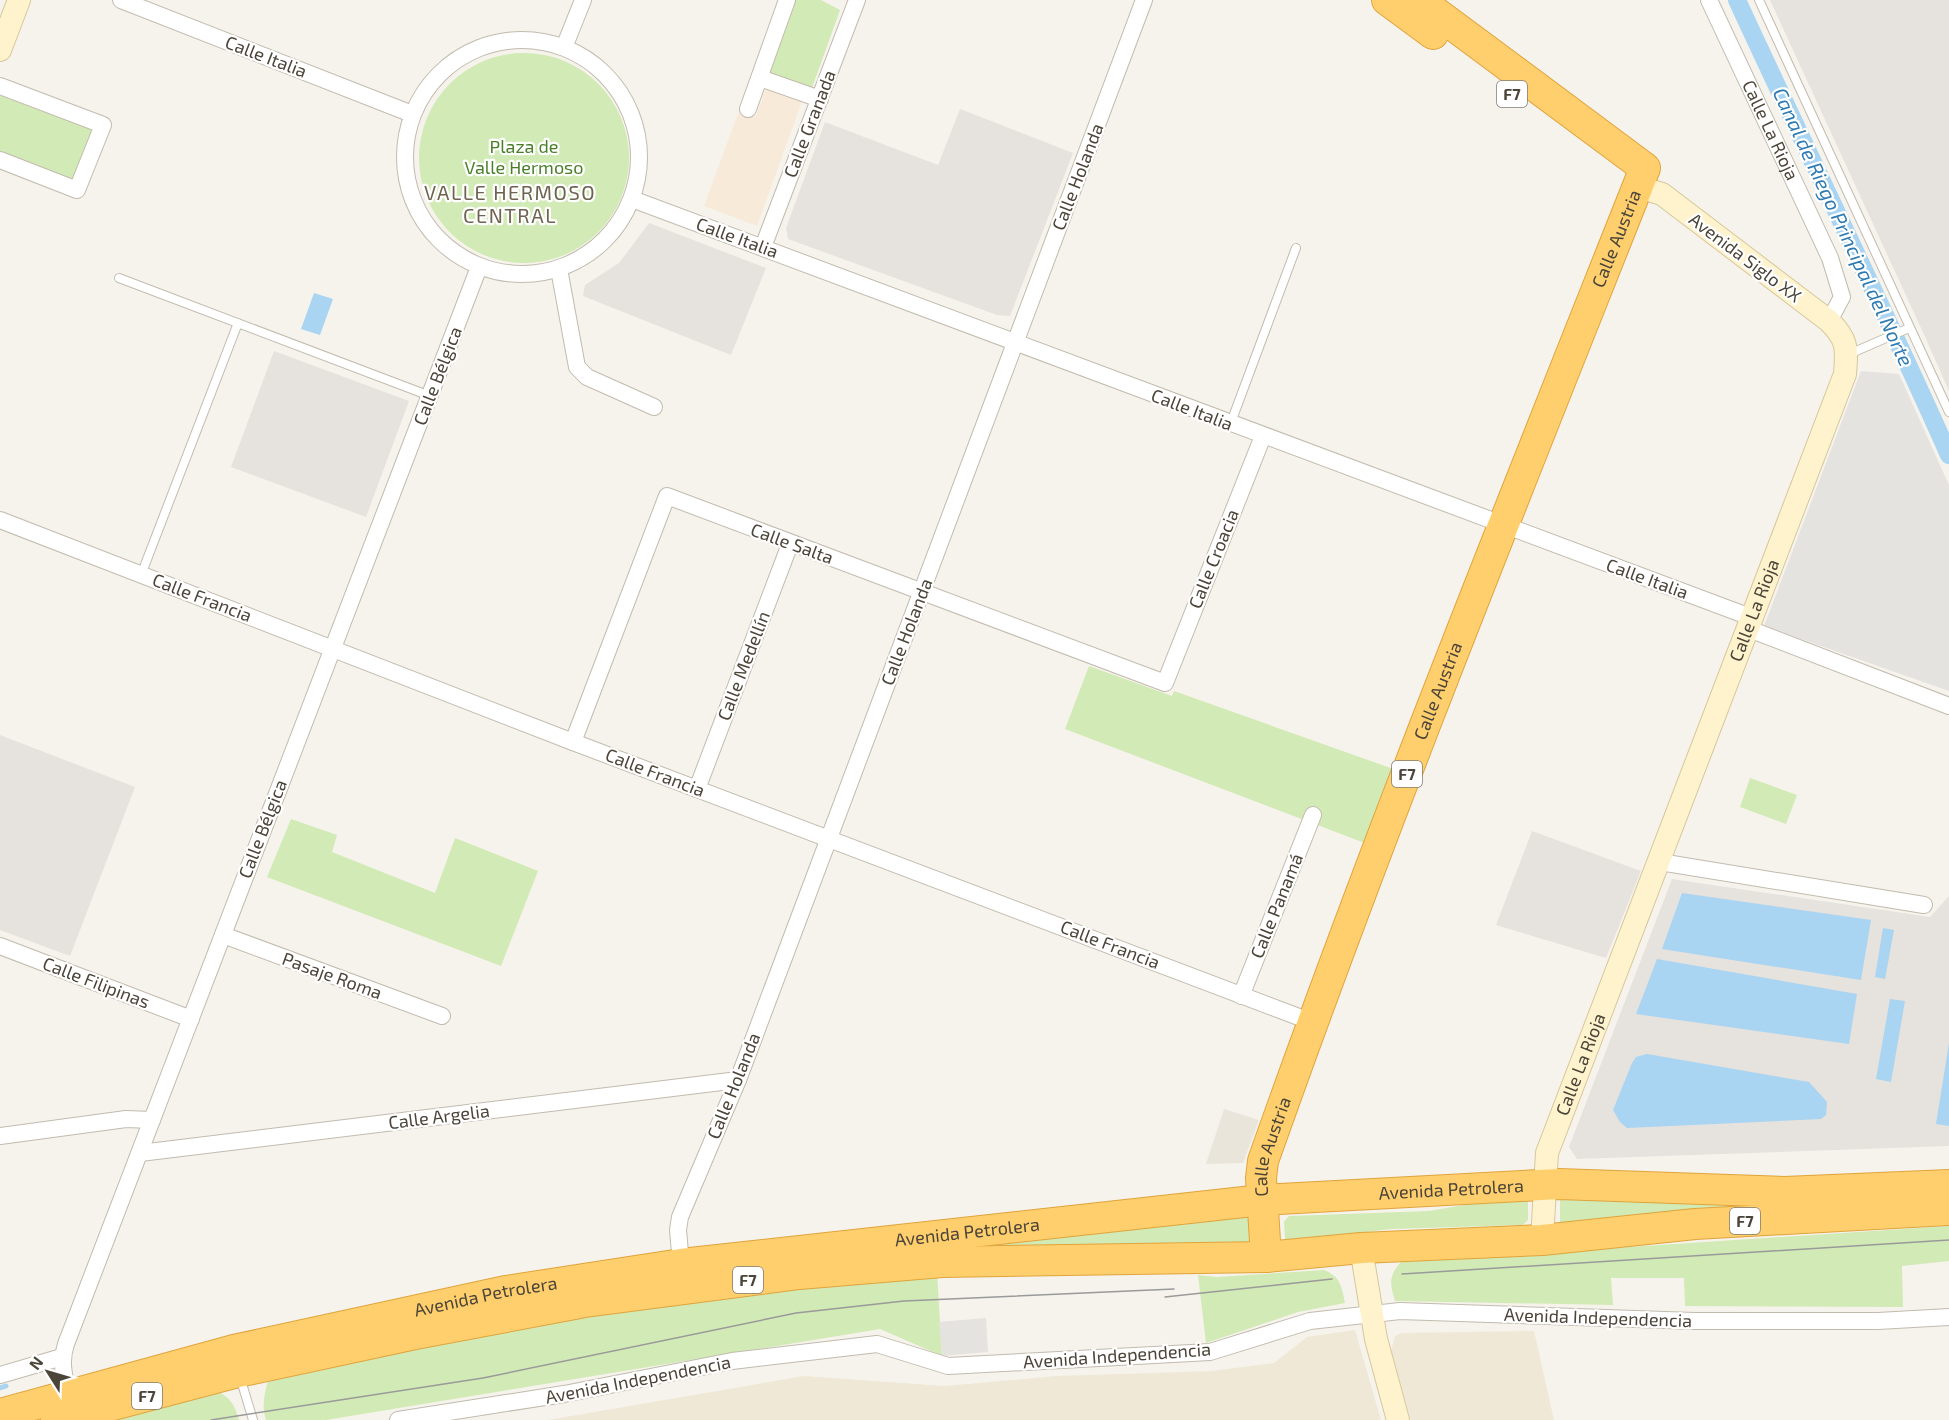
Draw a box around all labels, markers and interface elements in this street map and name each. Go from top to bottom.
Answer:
street label: Calle Italia [222,30,310,82]
street label: Calle Granada [778,67,840,181]
street label: Calle La Rioja [1738,76,1804,183]
road number: F7 [1497,81,1527,107]
water label: Canal de Riego Principal del Norte [1769,83,1919,370]
street label: Calle Holanda [1047,120,1108,233]
park label: Plaza de Valle Hermoso [465,135,583,178]
district label: VALLE HERMOSO CENTRAL [424,180,596,227]
street label: Calle Austria [1587,187,1645,291]
street label: Avenida Siglo XX [1685,208,1806,307]
street label: Calle Italia [693,212,781,262]
street label: Calle Bélgica [408,323,466,428]
street label: Calle Italia [1148,383,1236,435]
street label: Calle Croacia [1183,506,1243,611]
street label: Calle Salta [748,518,837,568]
street label: Calle Italia [1603,553,1691,603]
street label: Calle La Rioja [1724,556,1783,664]
street label: Calle Francia [150,568,255,626]
street label: Calle Holanda [876,575,937,688]
street label: Calle Medellín [712,608,774,724]
street label: Calle Austria [1408,638,1466,743]
street label: Calle Francia [603,743,708,801]
road number: F7 [1392,761,1422,787]
street label: Calle Bélgica [233,776,291,881]
street label: Calle Panamá [1245,850,1307,961]
street label: Calle Francia [1058,915,1163,973]
street label: Pasaje Roma [279,947,385,1003]
street label: Calle Filipinas [40,952,153,1013]
street label: Calle La Rioja [1550,1010,1610,1118]
street label: Calle Holanda [702,1029,764,1142]
street label: Calle Austria [1249,1094,1295,1197]
street label: Calle Argelia [387,1099,491,1133]
street label: Avenida Petrolera [1378,1174,1524,1204]
road number: F7 [1730,1208,1760,1234]
street label: Avenida Petrolera [894,1213,1041,1250]
road number: F7 [733,1267,763,1293]
street label: Avenida Petrolera [412,1271,559,1321]
street label: Avenida Independencia [1504,1303,1693,1331]
street label: Avenida Independencia [1022,1337,1212,1373]
north arrow [18,1342,78,1402]
street label: Avenida Independencia [543,1350,732,1408]
text: N [25,1352,47,1373]
road number: F7 [132,1383,162,1409]

